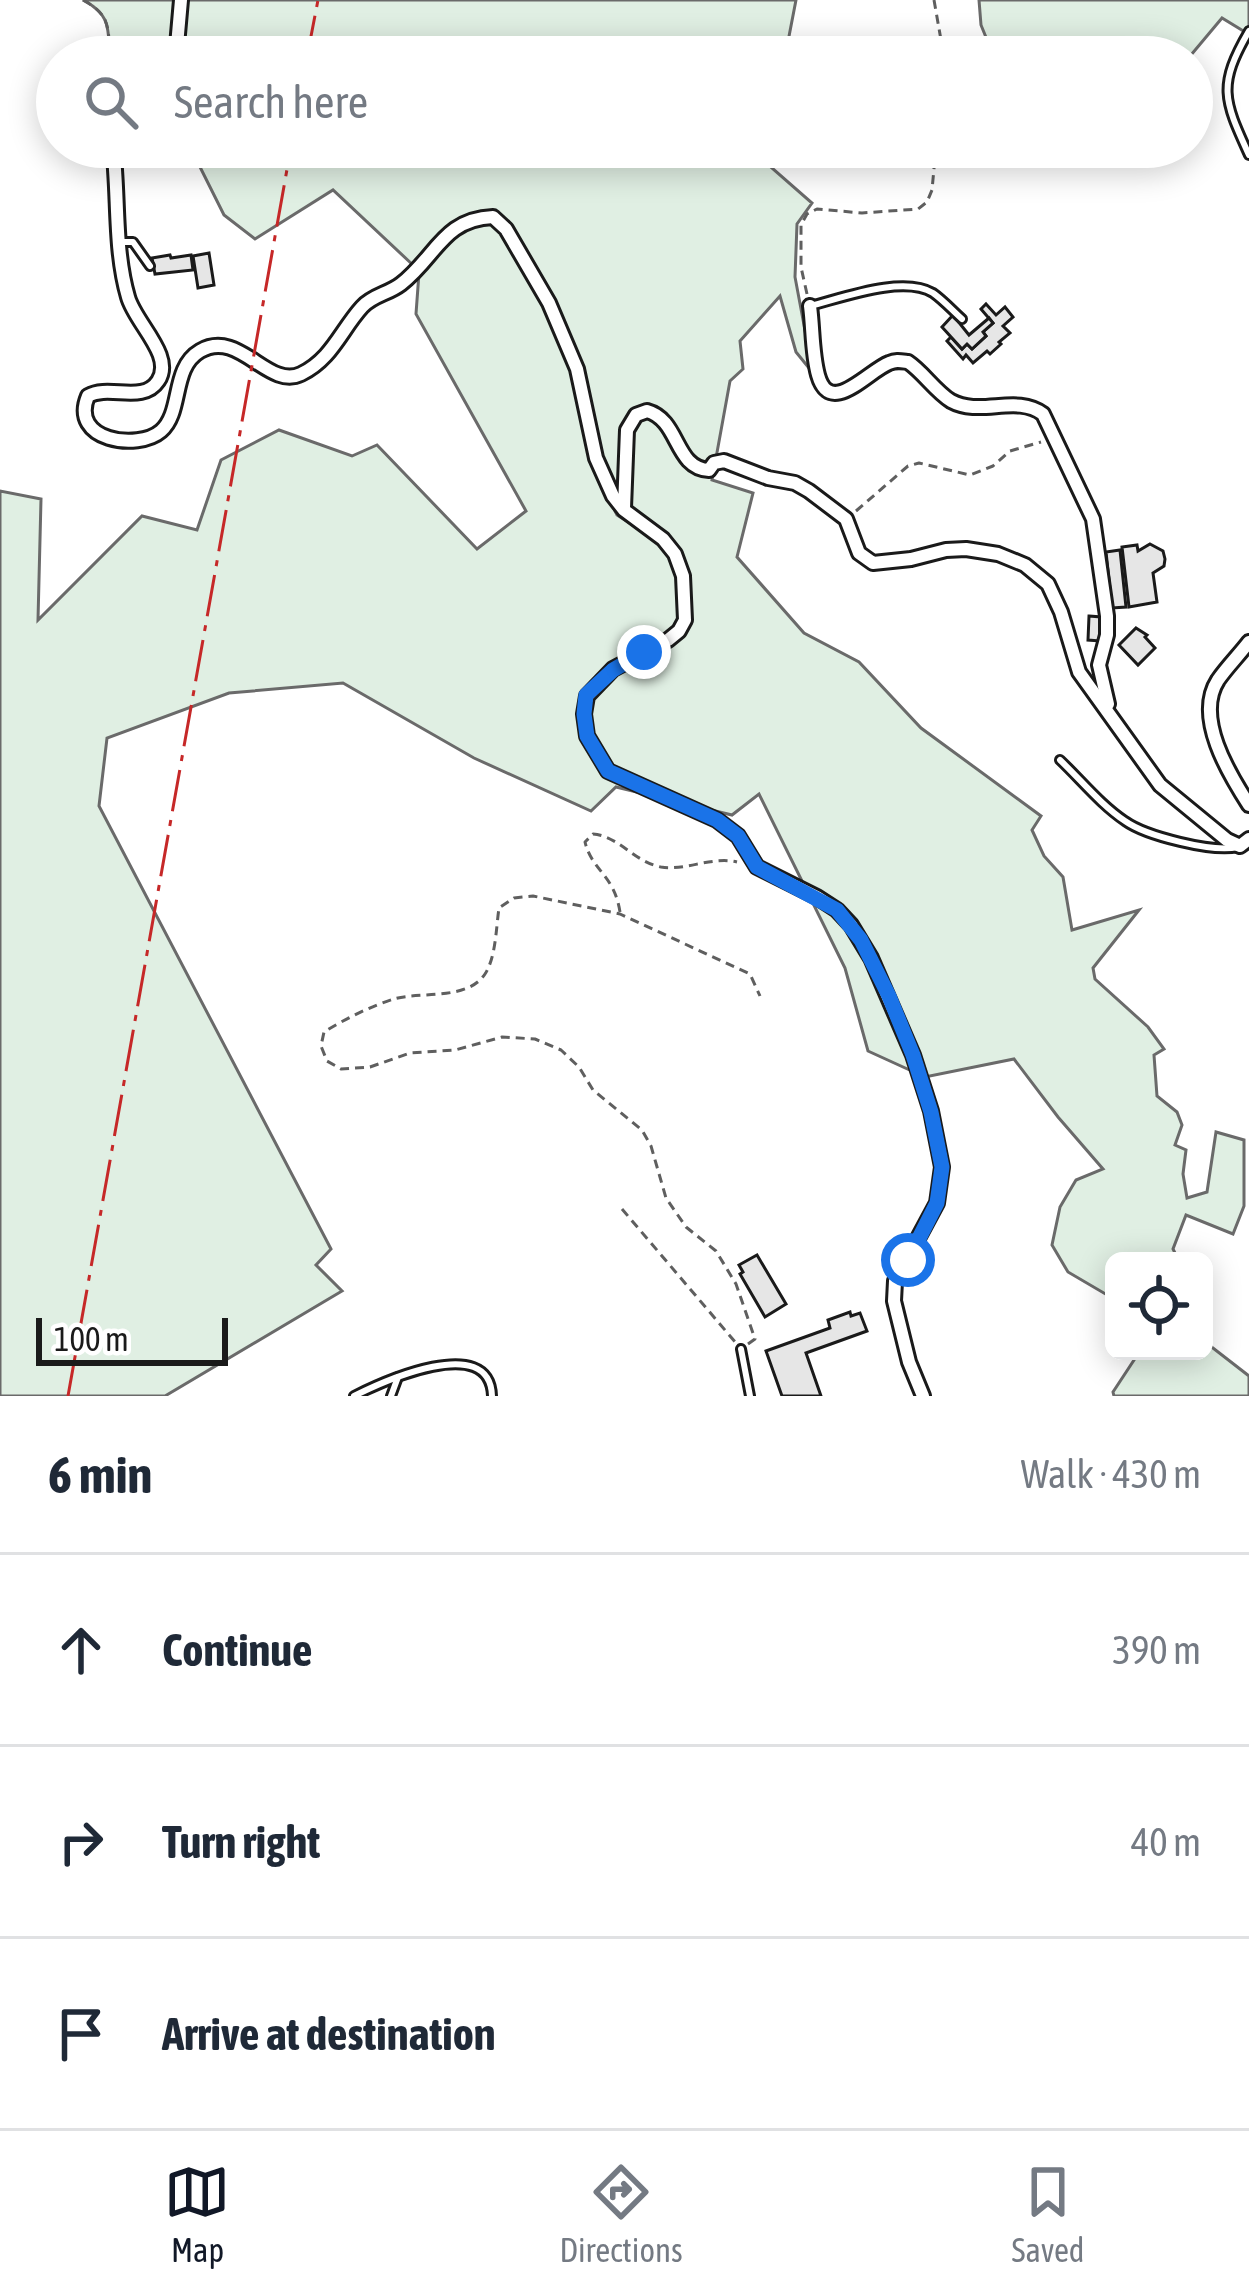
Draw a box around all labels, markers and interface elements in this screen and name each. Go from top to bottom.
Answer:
search box [36,36,1213,168]
icon: search [78,69,144,135]
text: Search here [174,76,368,128]
route end [617,625,671,679]
route start [881,1233,935,1287]
map controls [1105,1252,1213,1360]
button: locate [1105,1252,1213,1360]
scale bar [36,1312,228,1365]
text: 100 m [54,1320,129,1358]
text: 6 min [48,1445,152,1504]
text: Walk · 430 m [1021,1452,1201,1496]
icon: ahead [48,1617,114,1683]
text: Continue [162,1624,313,1676]
text: 390 m [1113,1628,1201,1672]
icon: right [48,1809,114,1875]
text: Turn right [162,1816,320,1868]
text: 40 m [1131,1820,1201,1864]
icon: arrive [48,2001,114,2067]
text: Arrive at destination [162,2008,496,2060]
tab: Map [164,2159,230,2269]
tab: Directions [559,2159,683,2269]
tab: Saved [1012,2159,1084,2269]

